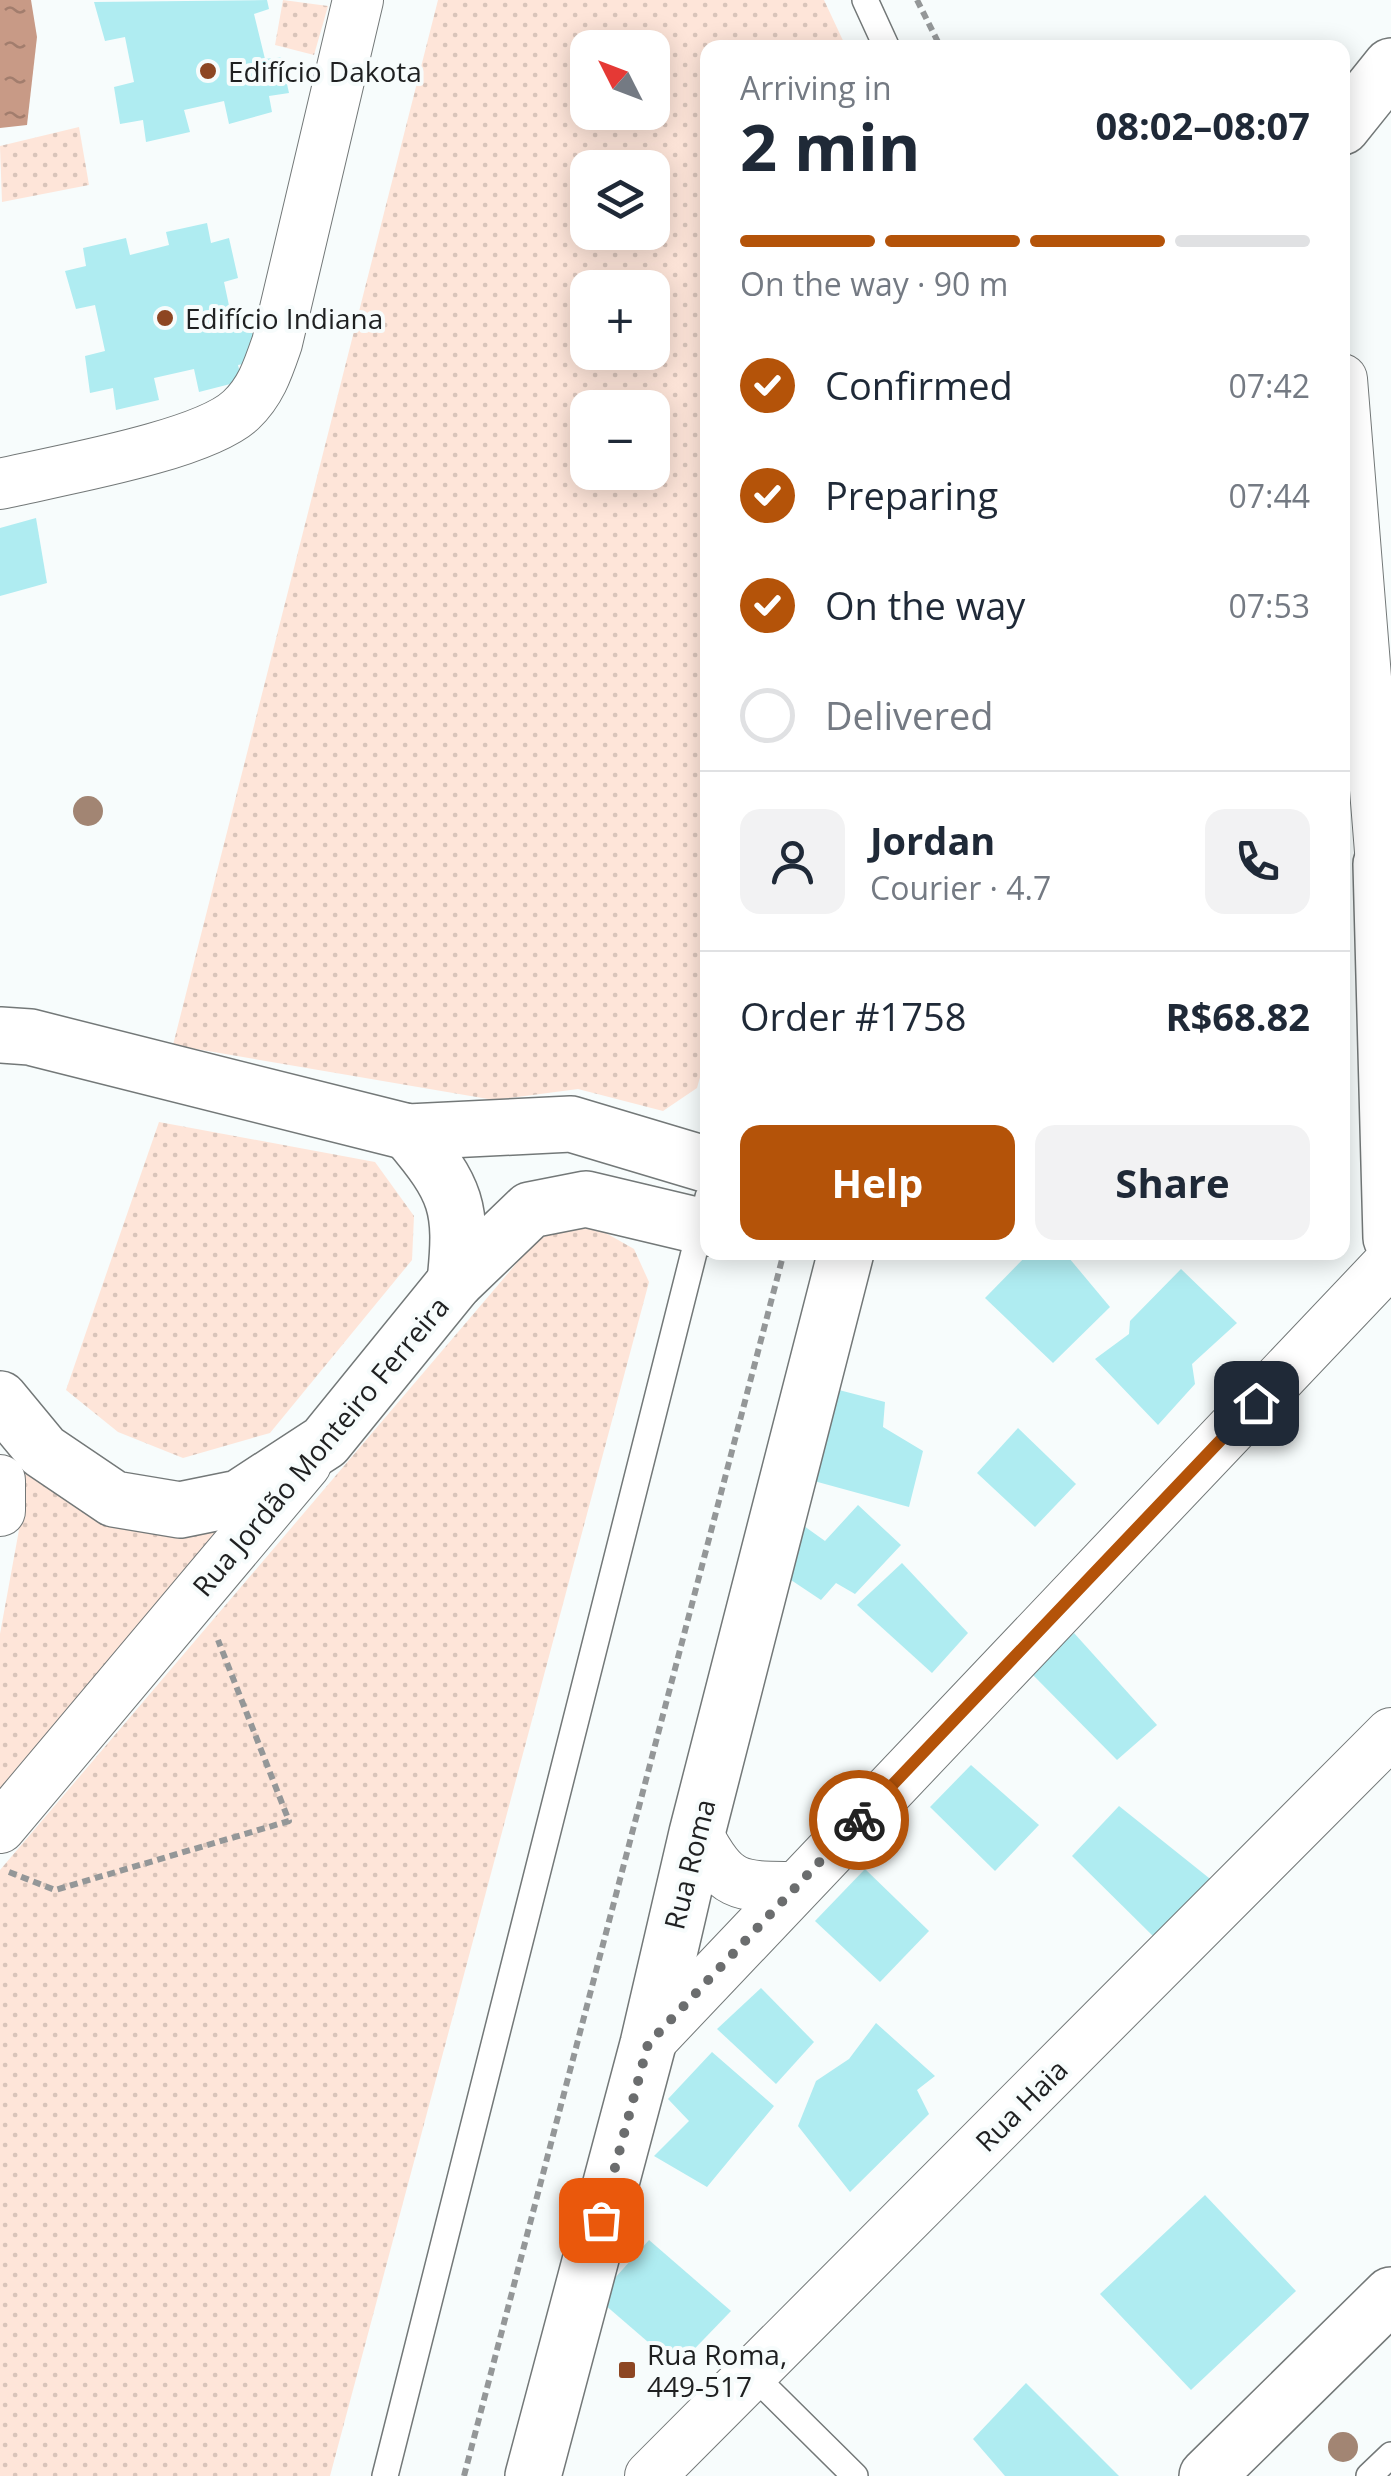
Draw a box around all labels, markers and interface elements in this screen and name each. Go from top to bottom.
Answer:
north arrow [570,30,670,130]
map controls [570,30,670,490]
place label: Edifício Dakota [228,52,422,90]
marker: Edifício Dakota [197,60,219,82]
text: Arriving in [740,66,892,109]
text: 08:02–08:07 [1096,99,1310,151]
text: 2 min [740,102,920,190]
button: layers [570,150,670,250]
text: On the way · 90 m [740,262,1008,305]
button: + [570,270,670,370]
place label: Edifício Indiana [185,299,383,337]
marker: Edifício Indiana [154,307,176,329]
icon: check [740,358,795,413]
text: Confirmed [825,359,1013,411]
text: 07:42 [1228,364,1310,407]
button: − [570,390,670,490]
icon: check [740,468,795,523]
text: Preparing [825,469,998,521]
text: 07:44 [1228,474,1310,517]
icon: check [740,578,795,633]
text: On the way [825,579,1025,631]
text: 07:53 [1228,584,1310,627]
text: Delivered [825,689,994,741]
button: person [740,809,845,914]
button: phone [1205,809,1310,914]
text: Jordan [870,814,995,866]
text: Courier · 4.7 [870,866,1051,909]
text: Order #1758 [740,990,967,1042]
text: R$68.82 [1165,990,1310,1042]
button: Help [740,1125,1015,1240]
button: Share [1035,1125,1310,1240]
street label: Rua Jordão Monteiro Ferreira [183,1288,457,1604]
pin [1214,1361,1299,1446]
icon: home [1229,1376,1284,1431]
courier [809,1770,909,1870]
icon: bike [832,1793,887,1848]
street label: Rua Roma [654,1795,724,1933]
street label: Rua Haia [967,2051,1075,2159]
pin [559,2178,644,2263]
icon: bag [574,2193,629,2248]
place label: Rua Roma, 449-517 [647,2335,787,2405]
marker: Rua Roma, 449-517 [616,2359,638,2381]

